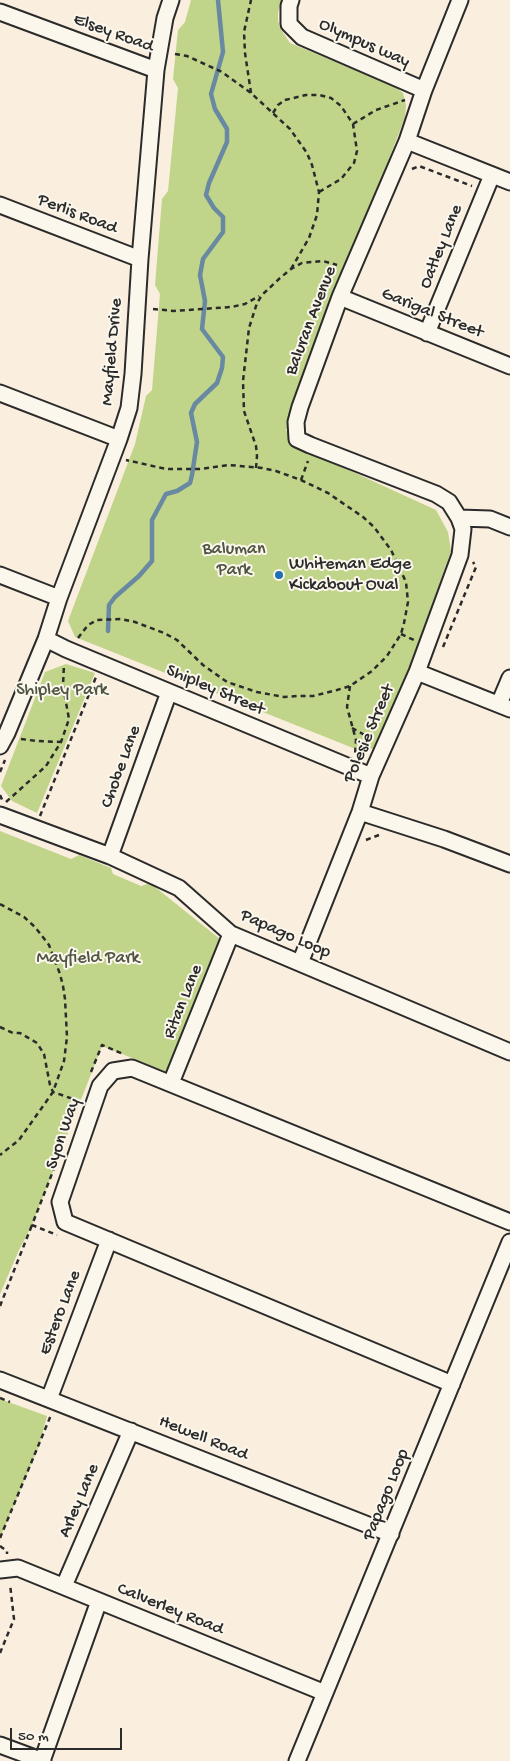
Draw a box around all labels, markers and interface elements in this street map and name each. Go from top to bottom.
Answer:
street label: Elsey Road [70,10,156,58]
street label: Olympus way [315,14,413,74]
street label: Perlis Road [34,190,120,240]
street label: Oatley Lane [415,202,469,292]
street label: Baluran Avenue [281,263,343,379]
street label: Garigal Street [378,284,486,344]
street label: Mayfield Drive [98,297,128,407]
park label: Baluman Park [203,539,265,582]
place label: Whiteman Edge Kickabout Oval [289,554,411,596]
marker: Whiteman Edge Kickabout Oval [273,569,285,581]
street label: Shipley Street [162,661,268,721]
park label: Shipley Park [16,680,108,702]
street label: Polesie Street [340,682,400,786]
street label: Chobe Lane [97,723,147,811]
street label: Papago Loop [236,905,334,965]
park label: Mayfield Park [36,948,140,970]
street label: Ritan Lane [159,962,209,1042]
street label: Syon Way [42,1096,86,1172]
street label: Estero Lane [35,1268,87,1358]
street label: Hewell Road [155,1411,251,1467]
street label: Papago Loop [359,1446,415,1544]
street label: Arley Lane [55,1461,105,1541]
street label: Calverley Road [114,1579,226,1641]
scale bar [12,1718,125,1750]
text: 50 m [18,1728,49,1746]

